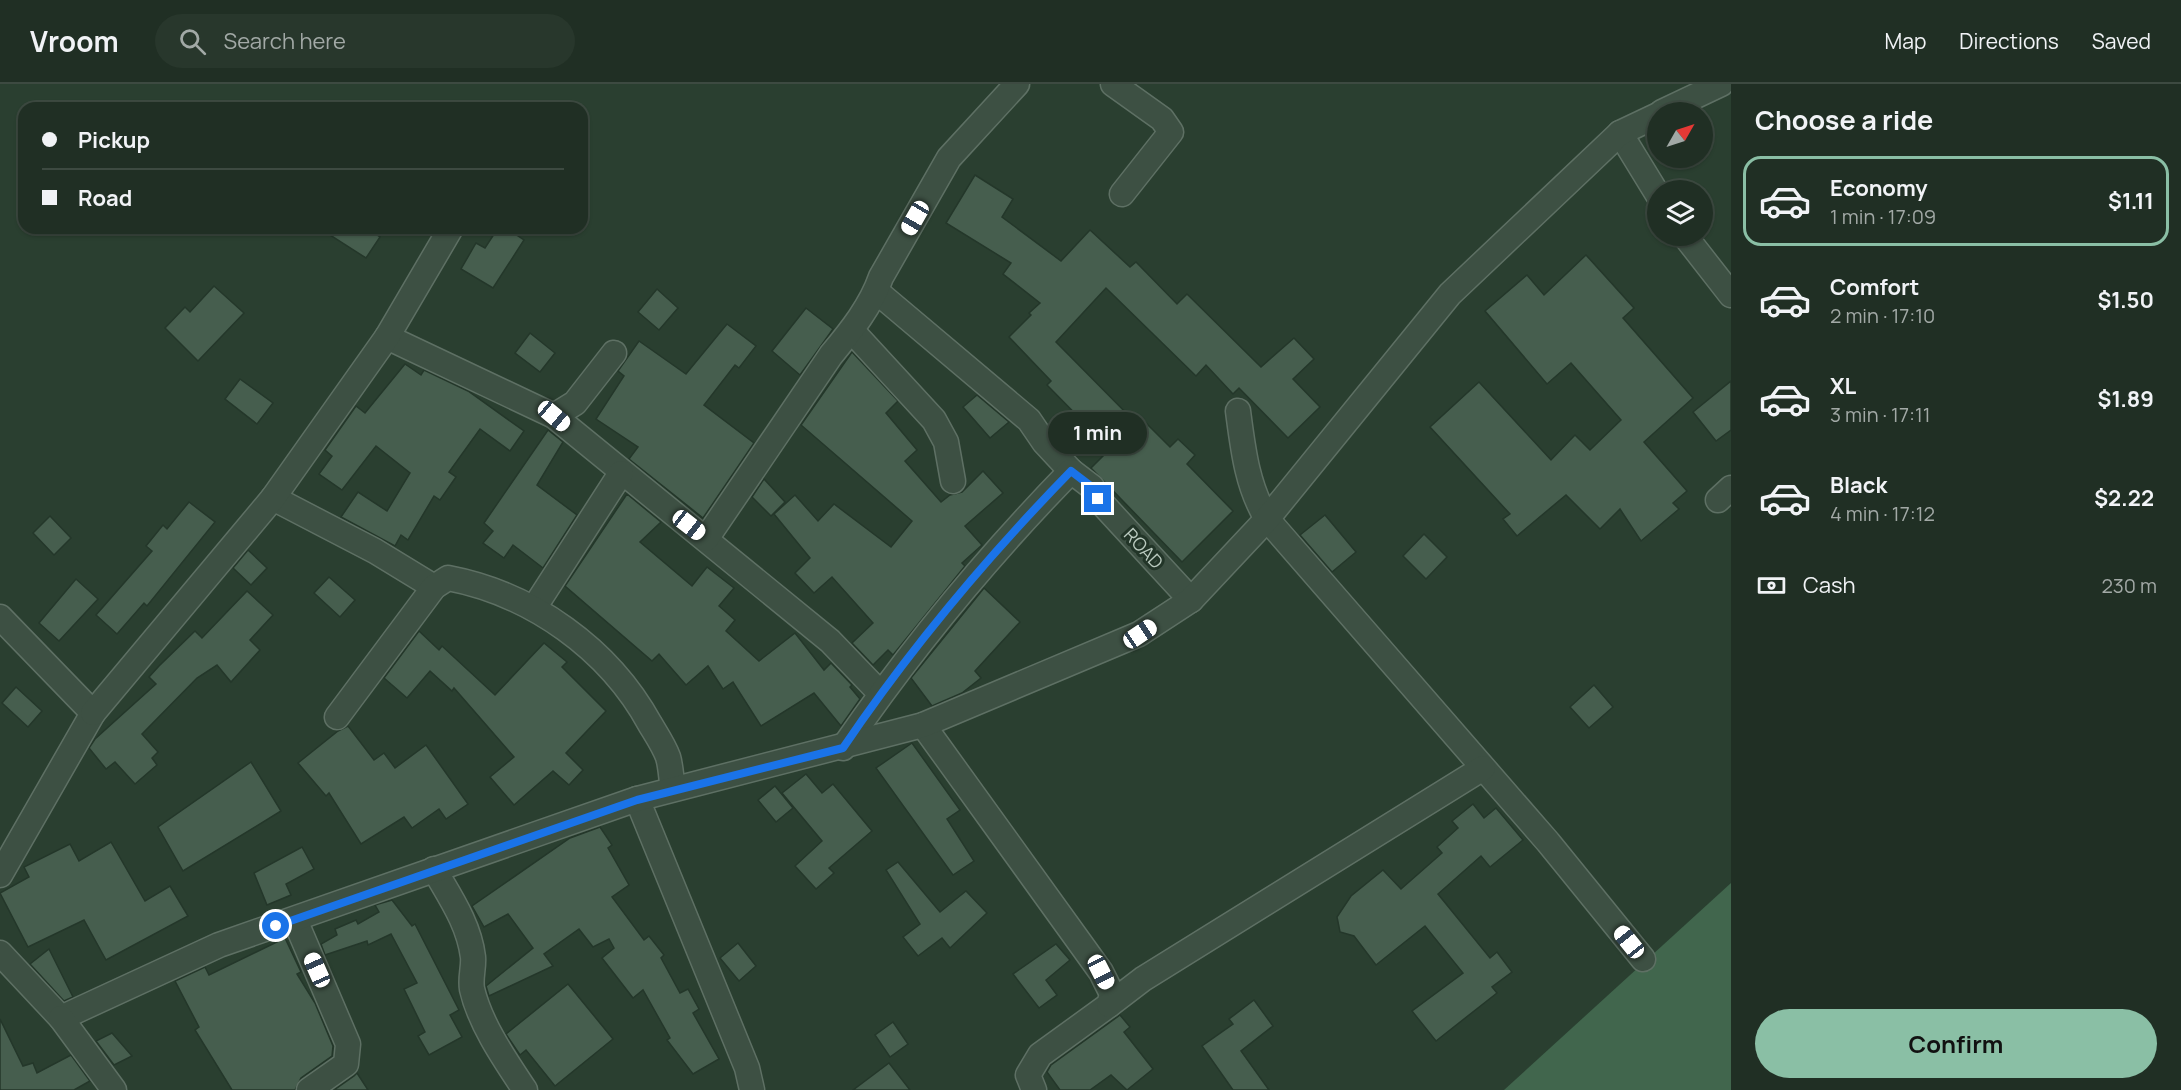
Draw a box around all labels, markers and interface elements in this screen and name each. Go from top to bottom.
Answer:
search box [155,14,575,68]
text: Vroom [30,22,119,60]
icon: search [176,25,209,58]
text: Search here [224,26,346,56]
text: Map [1885,27,1926,55]
text: Directions [1959,27,2059,55]
text: Saved [2092,27,2151,55]
text: Choose a ride [1755,101,1933,138]
north arrow [1647,102,1713,168]
map controls [1647,102,1713,246]
text: Pickup [78,125,150,155]
text: Economy [1830,173,1928,203]
icon: car [1758,174,1812,228]
button: layers [1647,180,1713,246]
text: Road [78,183,132,213]
text: $1.11 [2108,186,2154,216]
car [898,198,932,238]
text: 1 min · 17:09 [1830,203,1936,230]
text: Comfort [1830,272,1919,302]
icon: car [1758,273,1812,327]
text: $1.50 [2097,285,2154,315]
text: 2 min · 17:10 [1830,302,1935,329]
text: XL [1830,371,1856,401]
icon: car [1758,372,1812,426]
text: $1.89 [2098,384,2154,414]
car [534,398,574,434]
text: 3 min · 17:11 [1830,401,1931,428]
callout: 1 min [1048,412,1148,454]
text: 1 min [1073,419,1122,446]
text: Black [1830,470,1887,500]
icon: car [1758,471,1812,525]
text: $2.22 [2094,483,2154,513]
route end [1084,485,1111,512]
text: 4 min · 17:12 [1830,500,1935,527]
car [669,507,709,543]
street label: ROAD [1119,522,1169,574]
icon: cash [1755,569,1788,602]
text: Cash [1803,570,1856,600]
text: 230 m [2101,572,2157,599]
car [1120,616,1160,652]
route start [262,912,289,939]
car [1611,922,1647,962]
car [301,950,333,990]
car [1085,952,1117,992]
button: Confirm [1755,1009,2157,1078]

